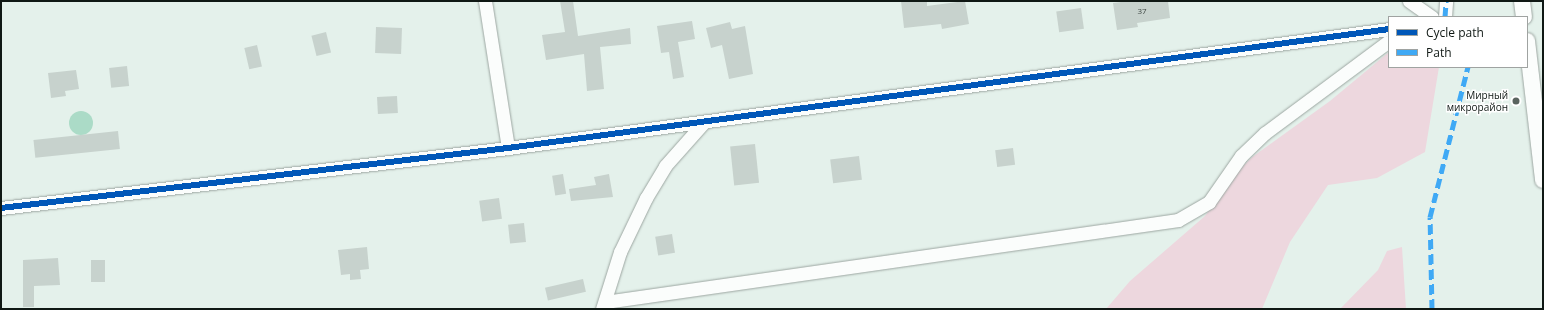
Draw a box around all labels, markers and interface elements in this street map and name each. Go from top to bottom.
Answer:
house number: 37 [1137,6,1147,16]
legend [1388,16,1528,68]
text: Cycle path [1426,24,1484,41]
text: Path [1426,44,1452,61]
place label: Мирный микрорайон [1447,89,1508,112]
marker: Мирный микрорайон [1511,96,1521,106]

